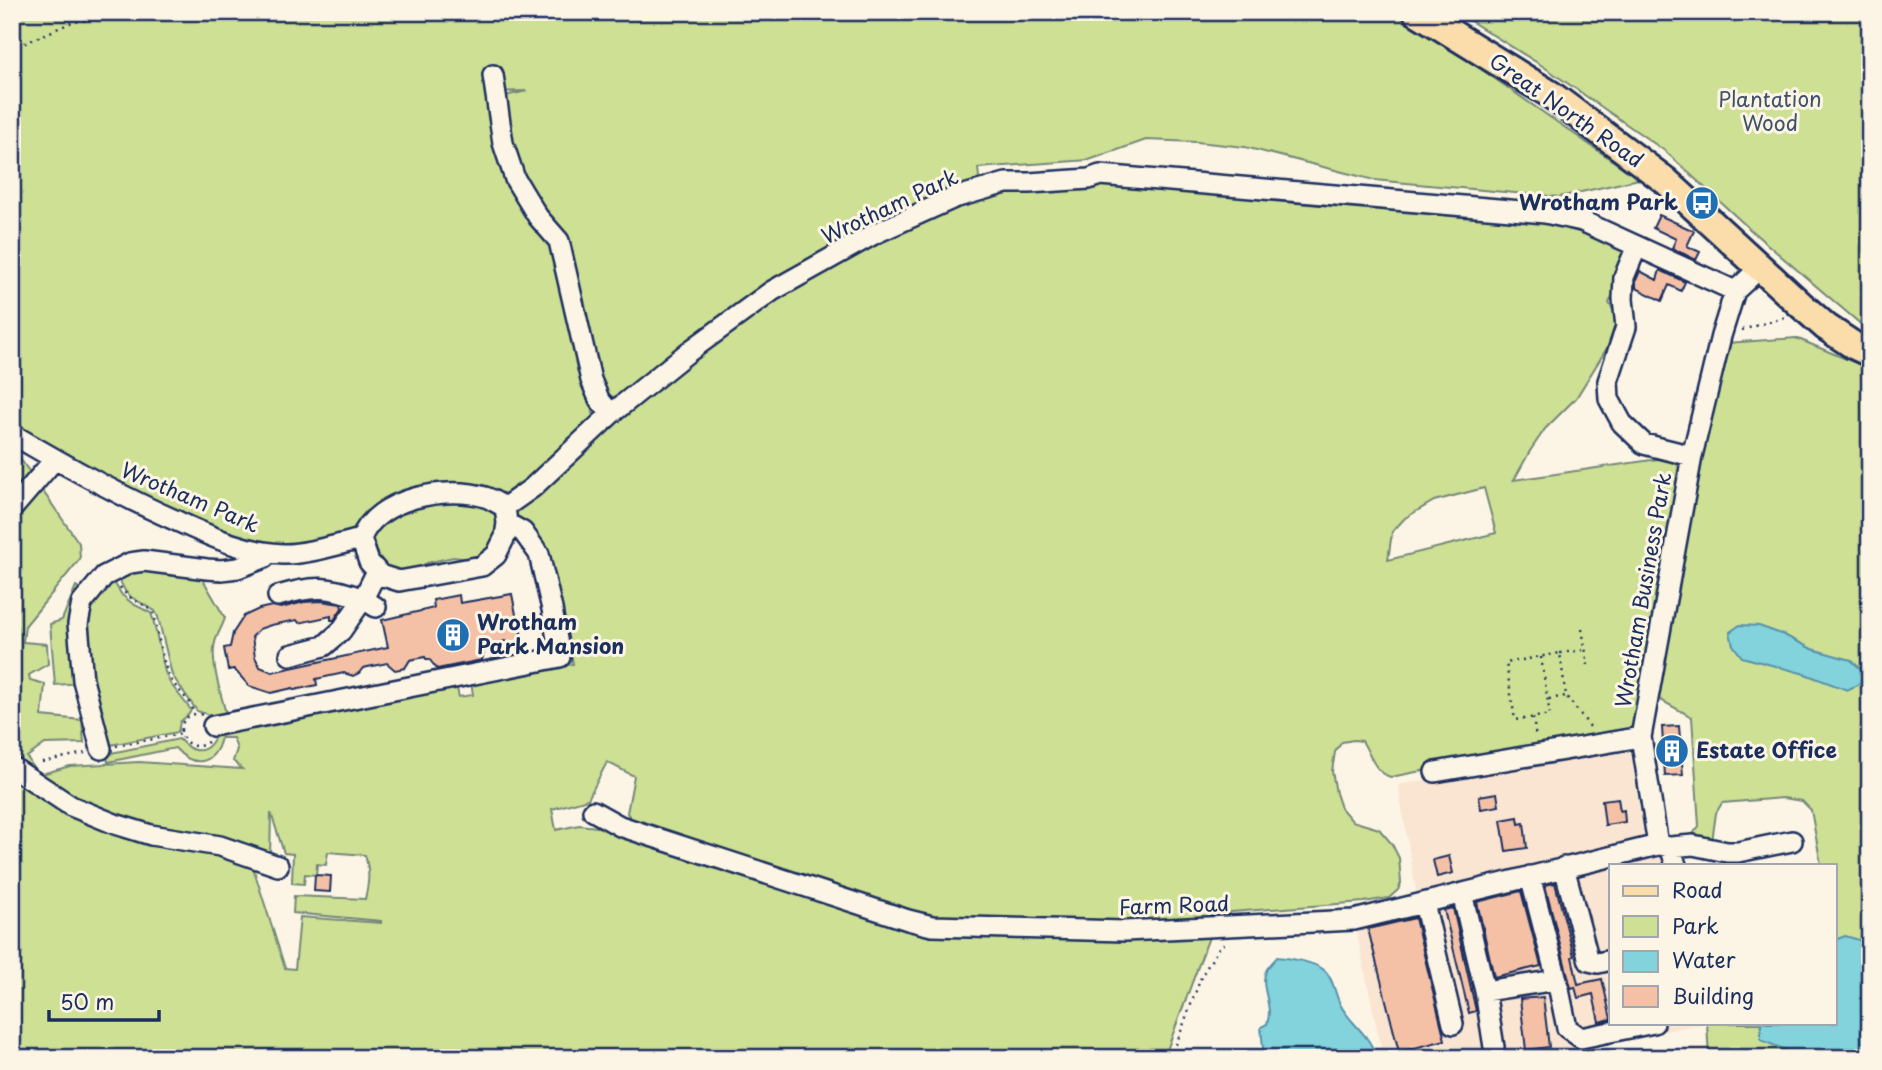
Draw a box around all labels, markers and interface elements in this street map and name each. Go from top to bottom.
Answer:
street label: Great North Road [1483,44,1651,175]
park label: Plantation Wood [1718,82,1822,138]
street label: Wrotham Park [816,159,963,251]
bus stop icon: Wrotham Park [1683,184,1721,222]
place label: Wrotham Park [1519,185,1678,217]
street label: Wrotham Park [117,453,265,540]
street label: Wrotham Business Park [1606,469,1678,710]
place label: Wrotham Park Mansion [477,605,624,661]
building icon: Wrotham Park Mansion [434,616,472,654]
building icon: Estate Office [1653,732,1691,770]
place label: Estate Office [1696,733,1837,765]
legend [1609,864,1836,1024]
text: Road [1672,873,1723,905]
street label: Farm Road [1118,886,1230,922]
text: Park [1672,909,1719,941]
text: Water [1672,943,1736,975]
scale bar [49,979,159,1023]
text: Building [1672,979,1754,1011]
text: 50 m [60,985,114,1017]

